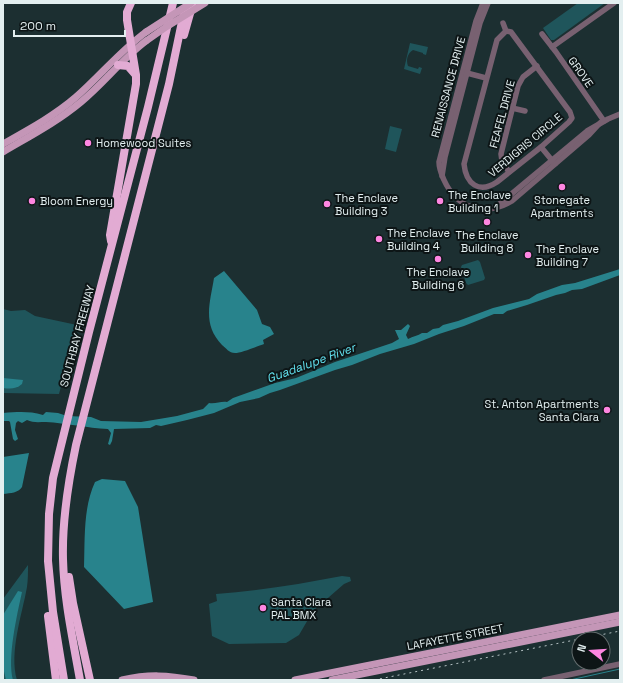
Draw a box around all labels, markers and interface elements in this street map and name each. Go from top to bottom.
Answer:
scale bar [14,12,125,38]
text: 200 m [20,18,56,34]
street label: RENAISSANCE DRIVE [428,35,468,139]
street label: GROVE [565,54,597,90]
street label: FEAFEL DRIVE [486,79,518,149]
street label: VERDIGRIS CIRCLE [485,110,565,180]
place label: Homewood Suites [96,136,192,150]
marker: Homewood Suites [83,138,93,148]
marker: Stonegate Apartments [557,182,567,192]
place label: The Enclave Building 1 [448,188,511,215]
place label: The Enclave Building 3 [335,191,398,218]
place label: Stonegate Apartments [531,193,594,220]
place label: Bloom Energy [40,194,113,208]
marker: Bloom Energy [27,196,37,206]
marker: The Enclave Building 1 [435,196,445,206]
marker: The Enclave Building 3 [322,199,332,209]
marker: The Enclave Building 8 [482,217,492,227]
place label: The Enclave Building 4 [387,226,450,253]
place label: The Enclave Building 8 [455,228,519,255]
marker: The Enclave Building 4 [374,234,384,244]
place label: The Enclave Building 7 [536,242,599,269]
marker: The Enclave Building 7 [523,250,533,260]
marker: The Enclave Building 6 [433,254,443,264]
place label: The Enclave Building 6 [406,265,470,292]
street label: SOUTHBAY FREEWAY [57,283,97,389]
water label: Guadalupe River [264,339,359,386]
place label: St. Anton Apartments Santa Clara [485,397,600,424]
marker: St. Anton Apartments Santa Clara [602,405,612,415]
place label: Santa Clara PAL BMX [271,595,332,622]
marker: Santa Clara PAL BMX [258,603,268,613]
street label: LAFAYETTE STREET [406,621,505,653]
north arrow [571,631,611,671]
text: N [574,643,589,654]

